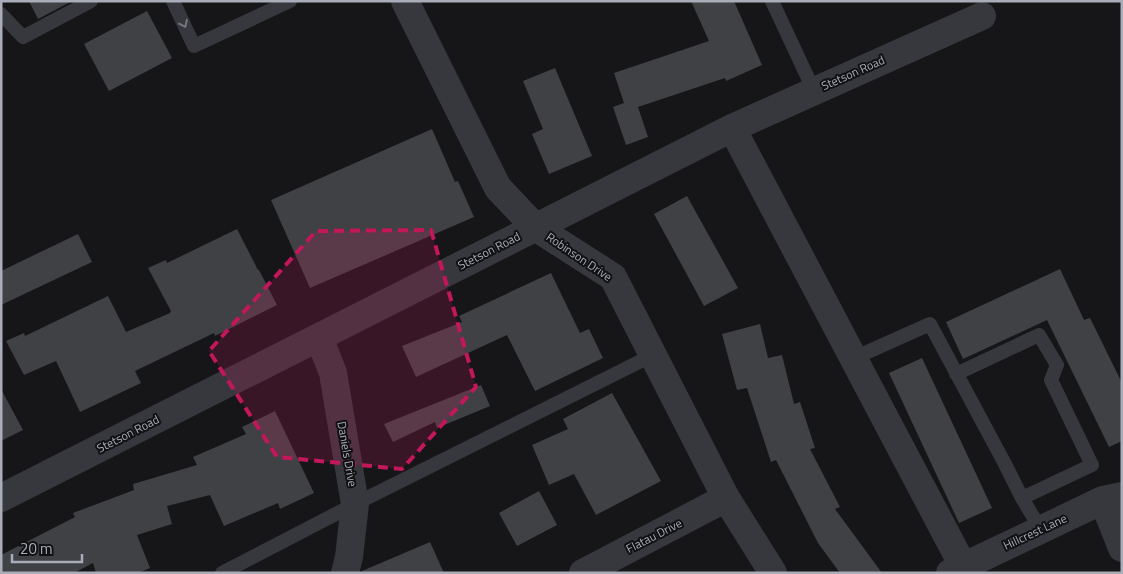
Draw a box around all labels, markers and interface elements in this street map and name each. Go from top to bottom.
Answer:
one-way arrow [178,19,188,28]
street label: Stetson Road [818,50,888,95]
street label: Stetson Road [454,227,523,274]
street label: Robinson Drive [542,227,616,286]
street label: Stetson Road [93,410,162,457]
street label: Daniels Drive [332,420,363,488]
street label: Hillcrest Lane [1000,509,1070,555]
street label: Flatau Drive [622,513,685,558]
scale bar [12,532,82,564]
text: 20 m [20,537,53,560]

